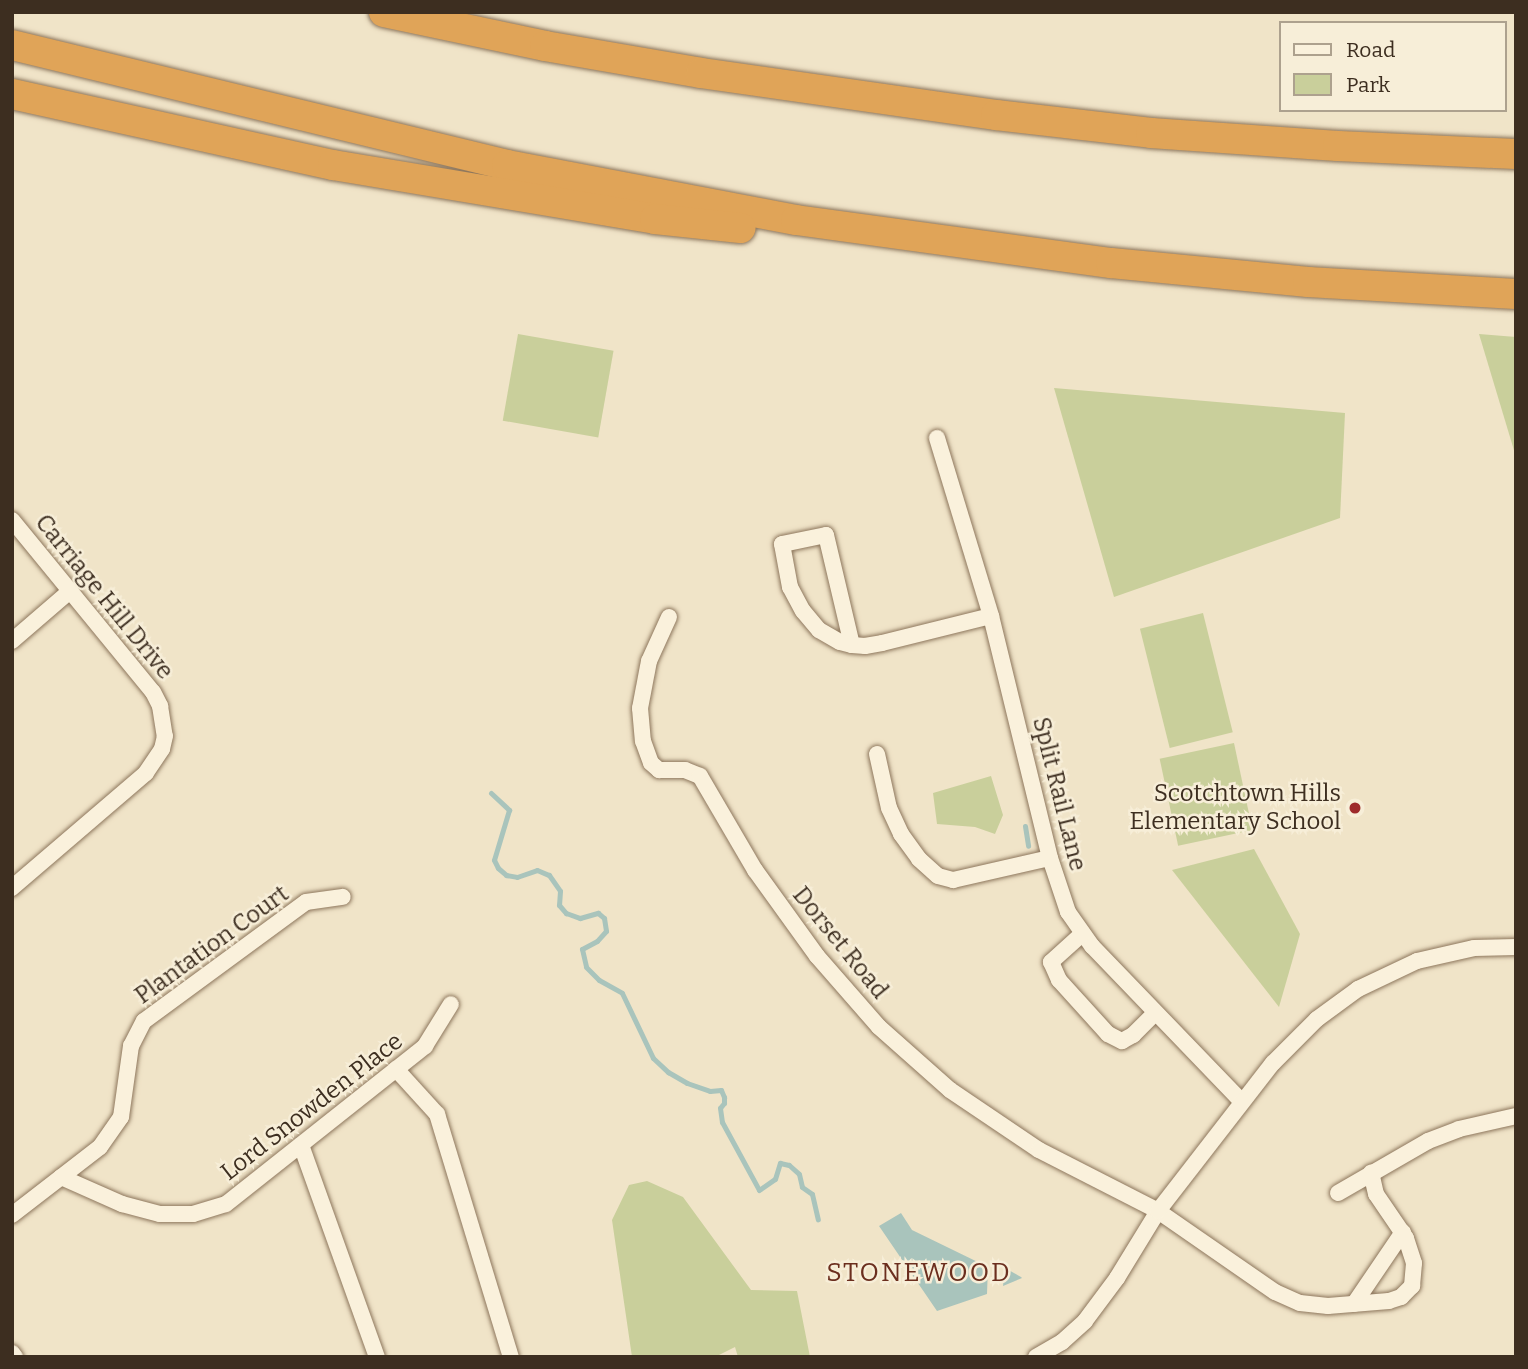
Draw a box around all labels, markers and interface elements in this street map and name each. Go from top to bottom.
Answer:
legend [1280,21,1507,112]
text: Road [1346,37,1395,63]
text: Park [1346,72,1390,98]
street label: Carriage Hill Drive [29,509,179,685]
street label: Split Rail Lane [1026,714,1092,874]
place label: Scotchtown Hills Elementary School [1129,780,1341,836]
marker: Scotchtown Hills Elementary School [1347,800,1363,816]
street label: Plantation Court [130,880,294,1010]
street label: Dorset Road [786,881,894,1005]
street label: Lord Snowden Place [215,1027,409,1187]
district label: STONEWOOD [827,1257,1011,1289]

